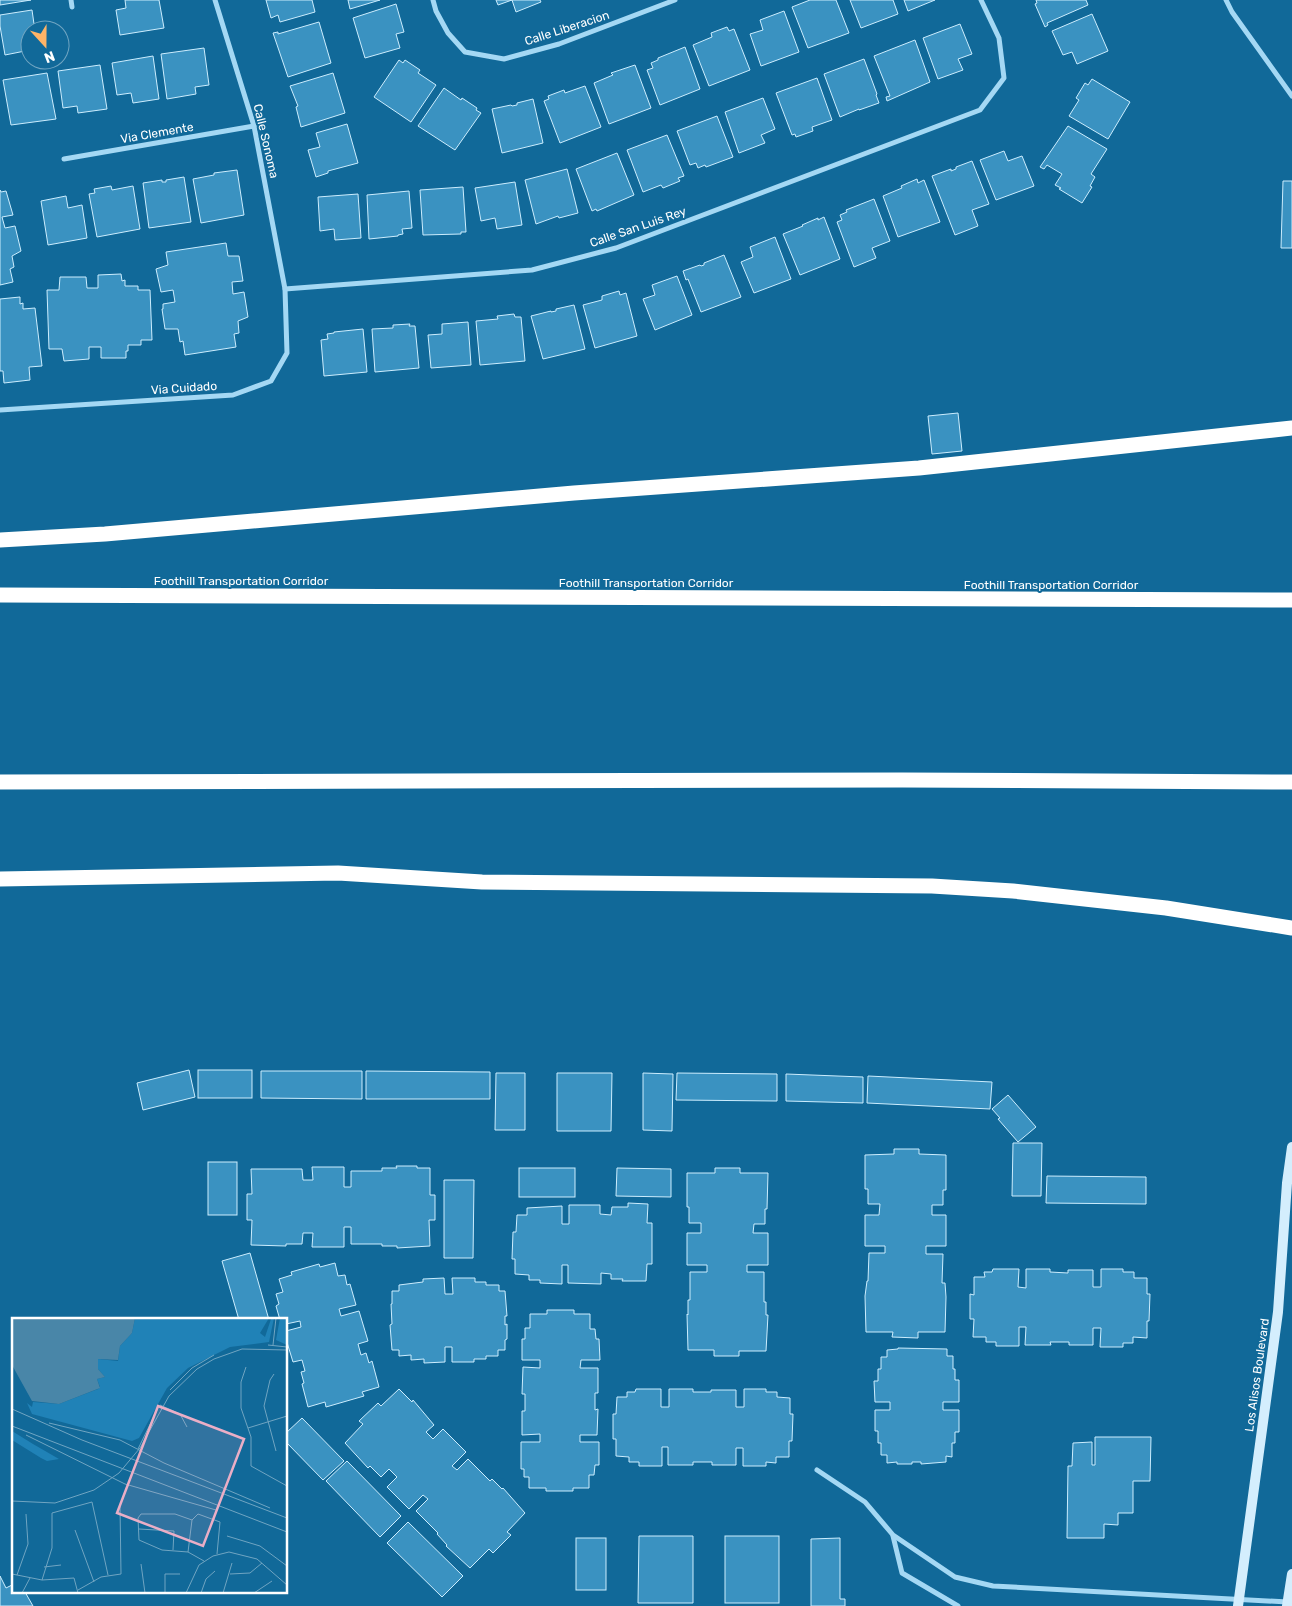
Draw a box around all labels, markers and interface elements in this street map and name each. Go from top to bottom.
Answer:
street label: Calle Liberacion [523,8,611,48]
north arrow [20,20,70,70]
text: N [42,47,57,66]
street label: Calle Sonoma [251,102,281,180]
street label: Via Clemente [119,120,195,146]
street label: Calle San Luis Rey [588,204,688,250]
street label: Via Cuidado [150,379,218,397]
street label: Foothill Transportation Corridor [154,574,329,588]
street label: Foothill Transportation Corridor [559,576,734,590]
street label: Foothill Transportation Corridor [964,578,1139,592]
street label: Los Alisos Boulevard [1242,1317,1272,1433]
inset map [12,1318,288,1594]

